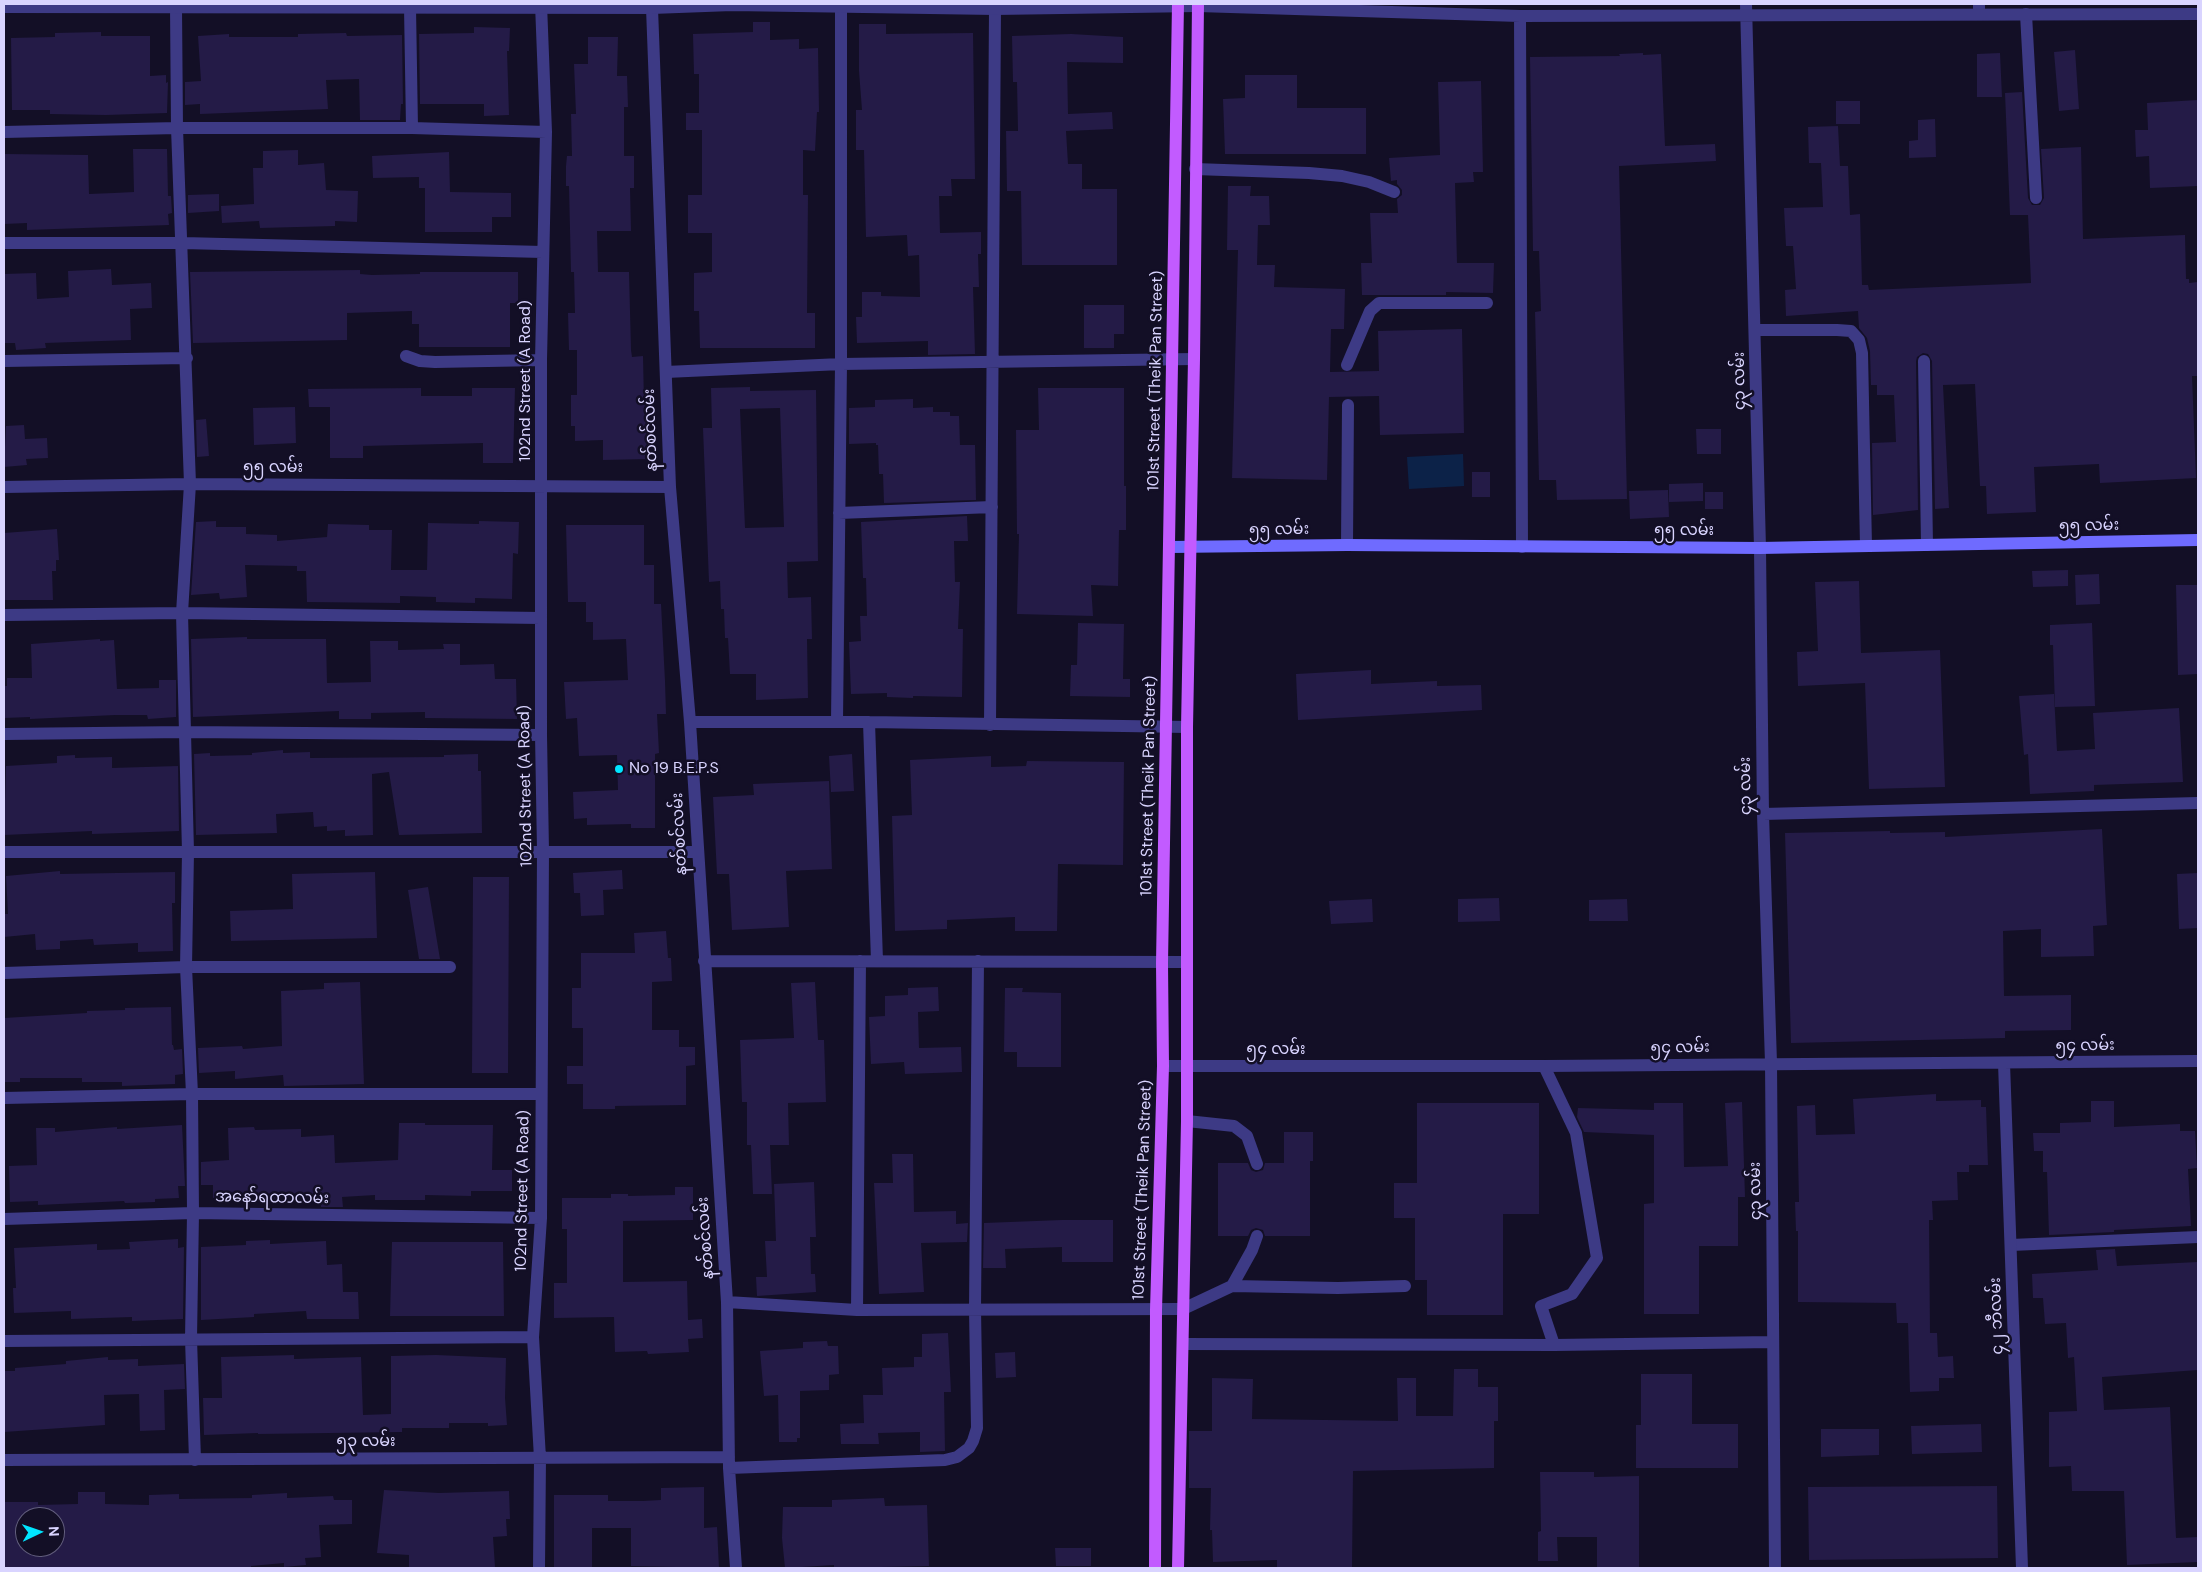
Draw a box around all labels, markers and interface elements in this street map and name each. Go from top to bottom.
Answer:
street label: 101st Street (Theik Pan Street) [1144,271,1168,491]
street label: 102nd Street (A Road) [516,300,536,462]
street label: ၄၃ လမ်း [1730,352,1750,410]
street label: နတ်စင်လမ်း [640,388,662,472]
street label: ၅၅ လမ်း [243,458,303,478]
street label: ၅၅ လမ်း [2059,516,2119,536]
street label: ၅၅ လမ်း [1249,520,1309,540]
street label: ၅၅ လမ်း [1654,521,1714,541]
street label: 101st Street (Theik Pan Street) [1137,676,1161,896]
street label: 102nd Street (A Road) [515,705,537,867]
street label: ၄၃ လမ်း [1736,757,1756,815]
place label: No 19 B.E.P.S [629,759,719,779]
marker: No 19 B.E.P.S [613,763,625,775]
street label: နတ်စင်လမ်း [668,792,692,876]
street label: ၅၄ လမ်း [2055,1036,2115,1056]
street label: ၅၄ လမ်း [1650,1038,1710,1058]
street label: ၅၄ လမ်း [1246,1040,1306,1060]
street label: 101st Street (Theik Pan Street) [1130,1079,1156,1301]
street label: 102nd Street (A Road) [512,1110,534,1272]
street label: ၄၃ လမ်း [1746,1162,1766,1220]
street label: အနော်ရထာလမ်း [215,1187,329,1209]
street label: နတ်စင်လမ်း [694,1196,718,1280]
street label: ၄၂ ဘီလမ်း [1986,1277,2008,1355]
street label: ၅၃ လမ်း [336,1432,396,1452]
north arrow [15,1507,65,1557]
text: N [45,1526,63,1537]

